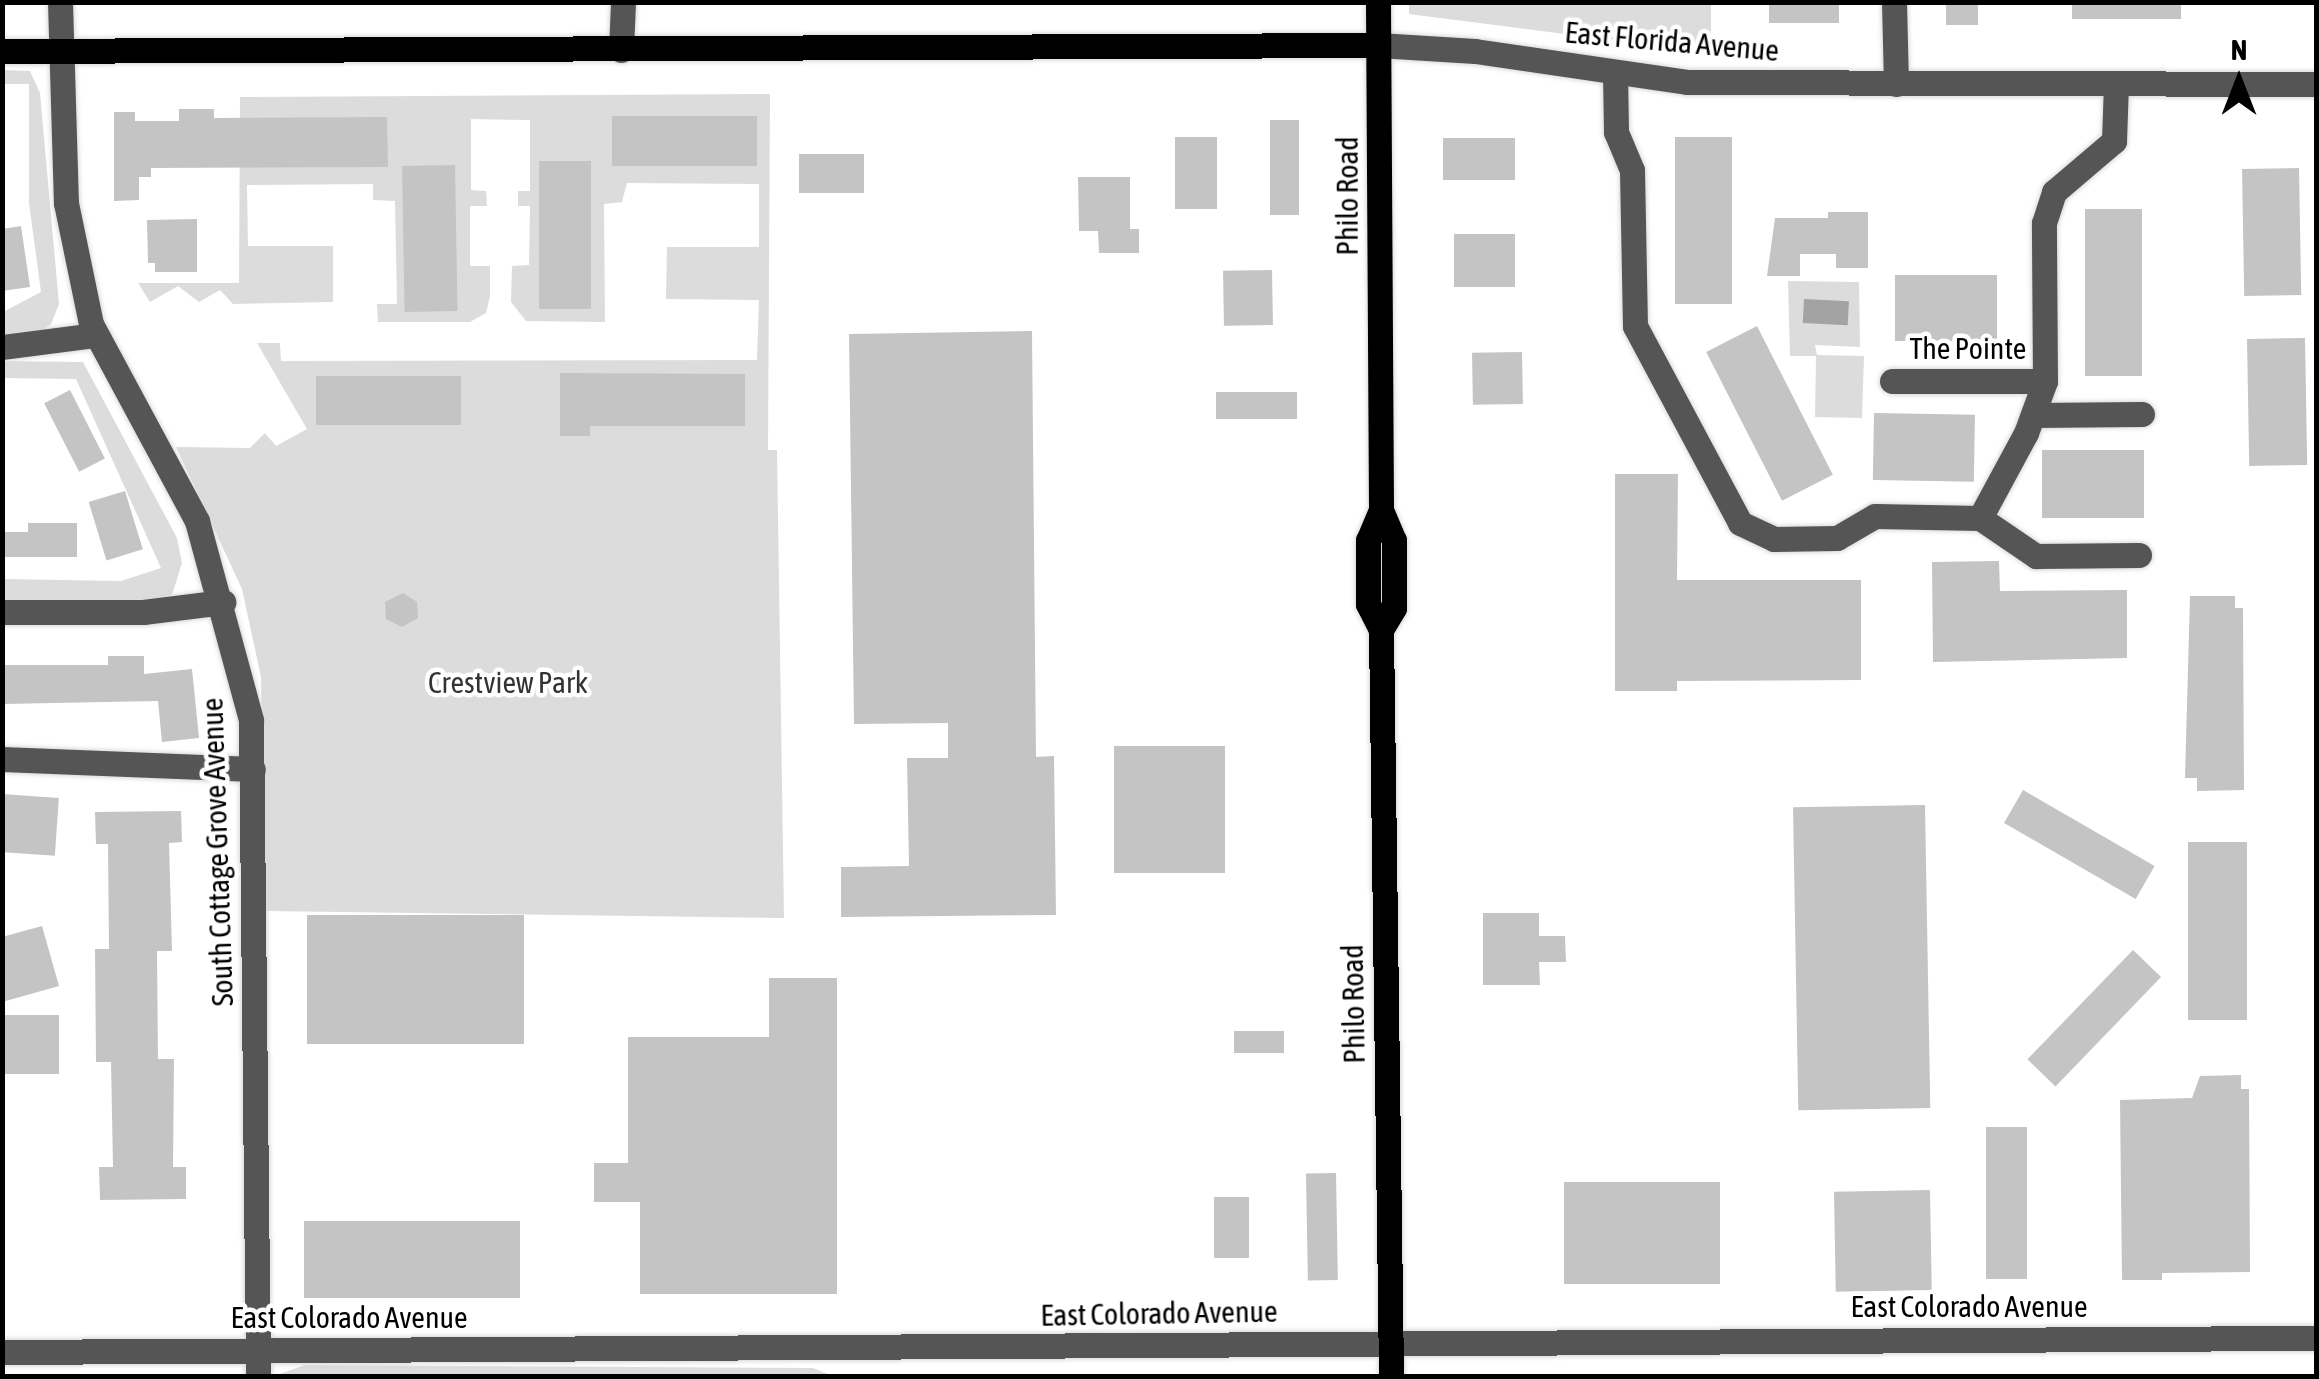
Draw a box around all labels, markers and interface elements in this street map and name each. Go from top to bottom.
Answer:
street label: East Florida Avenue [1563,14,1781,68]
north arrow [2189,30,2289,130]
text: N [2231,34,2247,66]
street label: Philo Road [1329,136,1365,256]
street label: The Pointe [1910,330,2026,366]
park label: Crestview Park [428,664,588,700]
street label: South Cottage Grove Avenue [194,697,240,1007]
street label: Philo Road [1334,944,1372,1064]
street label: East Colorado Avenue [1850,1288,2088,1324]
street label: East Colorado Avenue [1040,1293,1278,1333]
street label: East Colorado Avenue [230,1299,468,1335]

